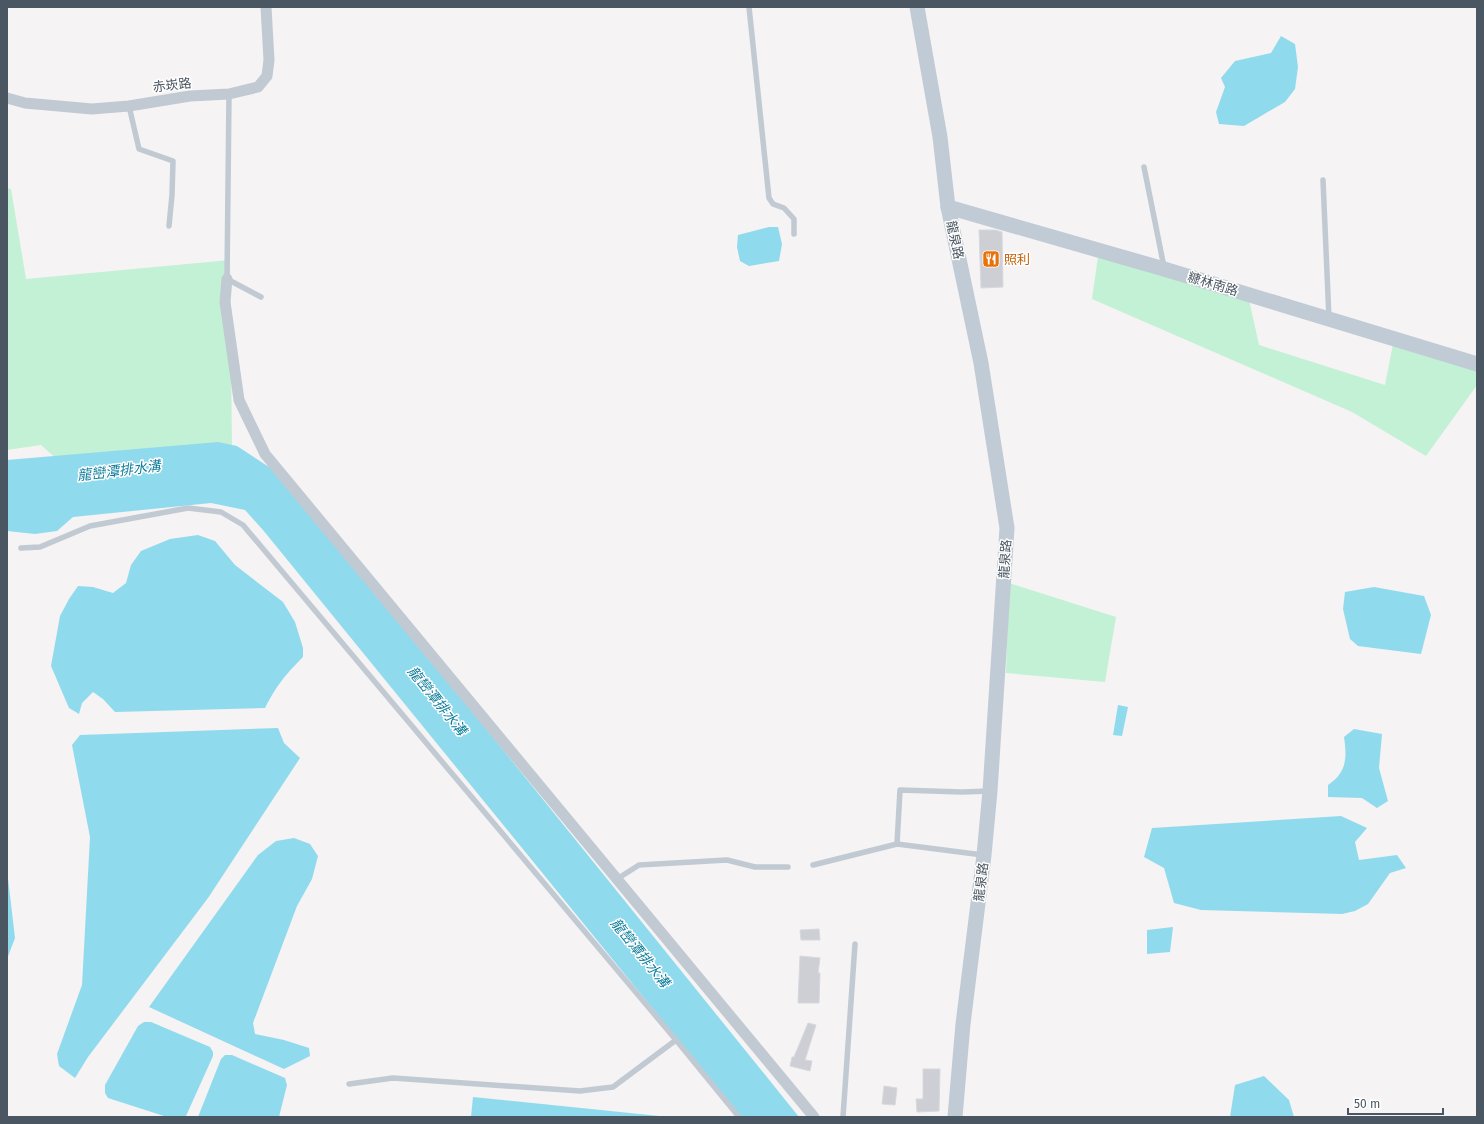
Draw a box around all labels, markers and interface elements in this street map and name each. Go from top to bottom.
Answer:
street label: 赤崁路 [152,75,192,95]
street label: 龍泉路 [944,219,966,261]
restaurant icon: 照利 [981,249,1001,269]
place label: 照利 [1004,252,1030,267]
street label: 糠林南路 [1186,269,1240,299]
water label: 龍巒潭排水溝 [76,457,164,485]
street label: 龍泉路 [996,539,1014,579]
water label: 龍巒潭排水溝 [404,663,471,741]
street label: 龍泉路 [971,862,991,902]
water label: 龍巒潭排水溝 [607,915,674,993]
scale bar [1348,1090,1443,1116]
text: 50 m [1354,1097,1380,1111]

